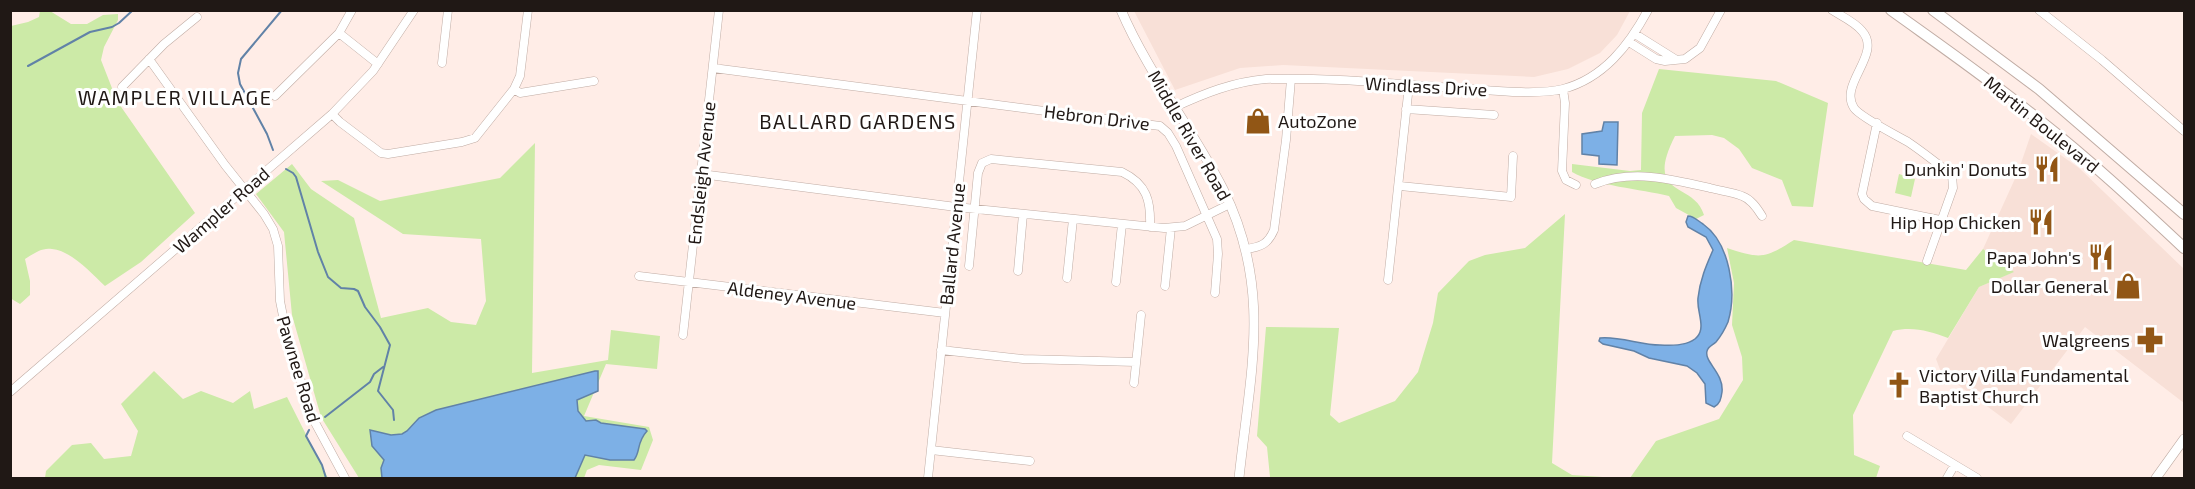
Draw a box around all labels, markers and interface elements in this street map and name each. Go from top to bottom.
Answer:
street label: Middle River Road [1144,66,1236,204]
street label: Martin Boulevard [1980,71,2104,177]
street label: Windlass Drive [1364,72,1488,100]
district label: WAMPLER VILLAGE [78,85,272,109]
street label: Endsleigh Avenue [683,100,719,246]
street label: Hebron Drive [1043,100,1151,134]
shop icon: AutoZone [1243,106,1273,136]
district label: BALLARD GARDENS [759,109,957,133]
place label: AutoZone [1278,110,1357,132]
restaurant icon: Dunkin' Donuts [2032,154,2062,184]
place label: Dunkin' Donuts [1904,158,2027,180]
street label: Wampler Road [168,162,274,258]
street label: Ballard Avenue [935,182,969,306]
restaurant icon: Hip Hop Chicken [2026,207,2056,237]
place label: Hip Hop Chicken [1890,211,2021,233]
restaurant icon: Papa John's [2086,242,2116,272]
place label: Papa John's [1987,246,2081,268]
shop icon: Dollar General [2113,271,2143,301]
place label: Dollar General [1991,275,2109,297]
street label: Aldeney Avenue [726,276,858,314]
street label: Pawnee Road [272,313,326,425]
pharmacy icon: Walgreens [2135,325,2165,355]
place label: Walgreens [2042,329,2130,351]
place label: Victory Villa Fundamental Baptist Church [1919,364,2129,407]
church icon: Victory Villa Fundamental Baptist Church [1884,370,1914,400]

